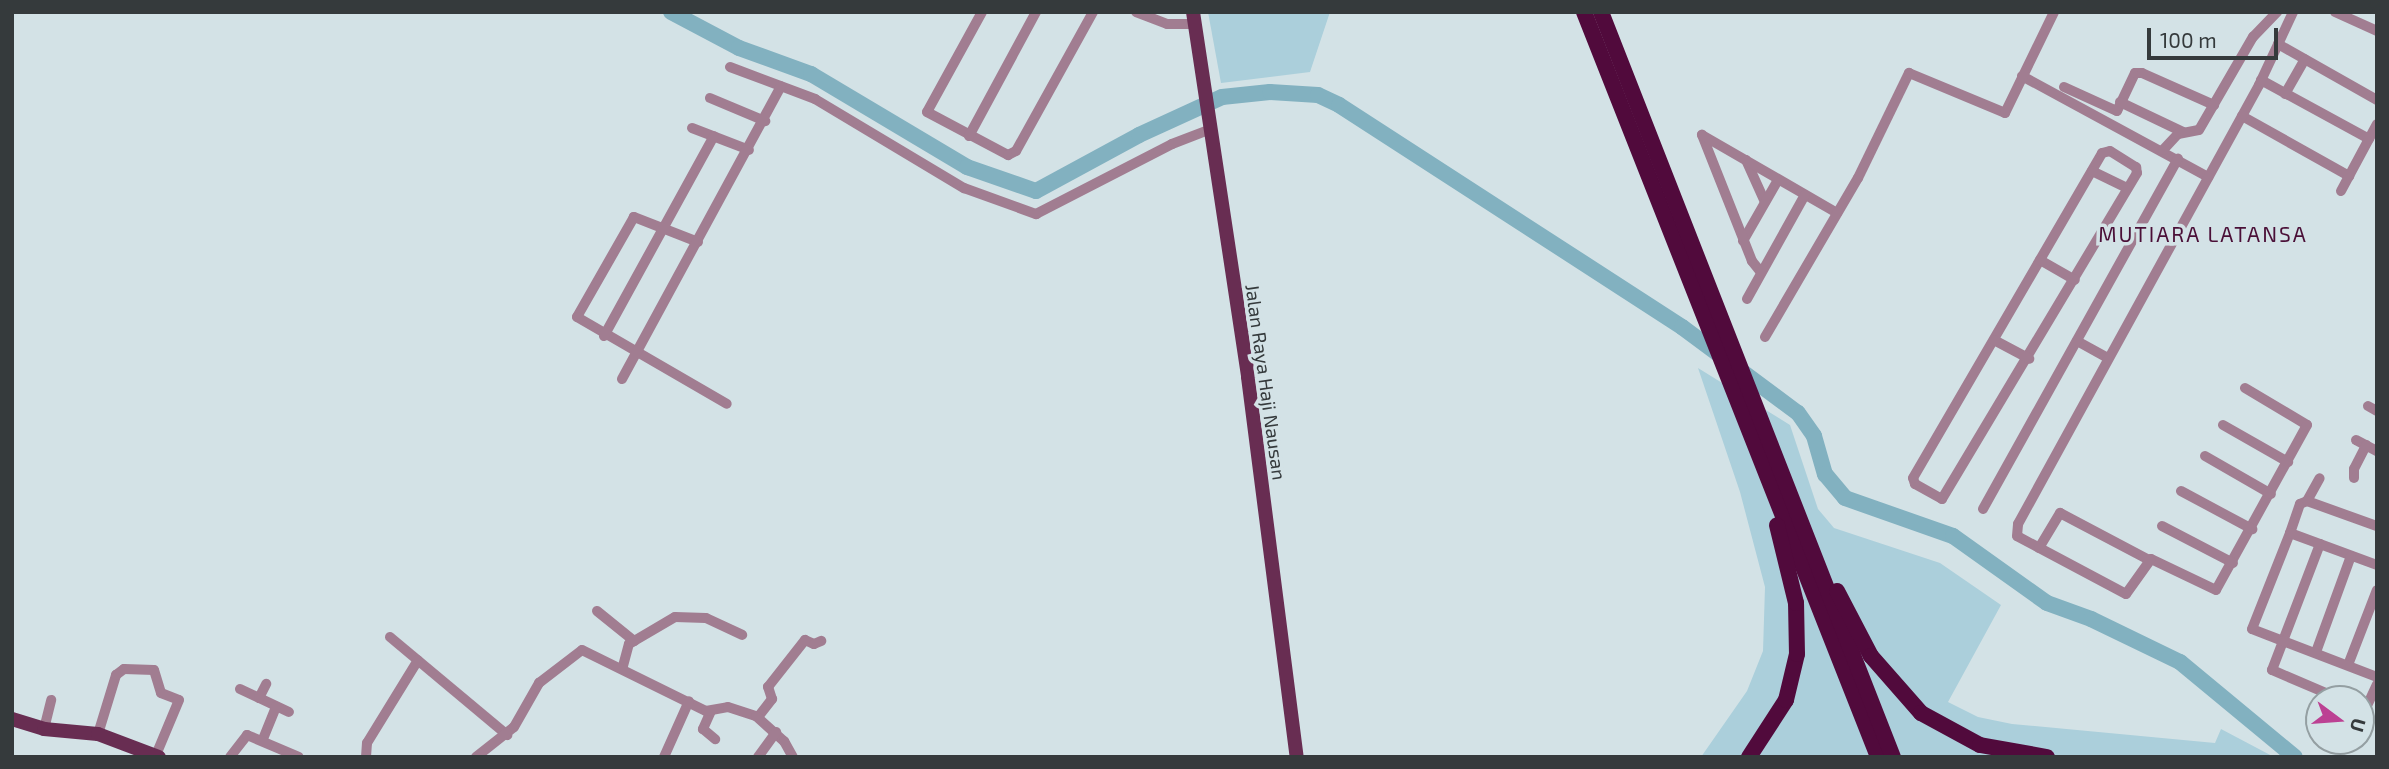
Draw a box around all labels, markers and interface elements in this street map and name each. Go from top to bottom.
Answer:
scale bar [2151,14,2282,58]
text: 100 m [2160,27,2217,52]
district label: MUTIARA LATANSA [2100,221,2306,247]
street label: Jalan Raya Haji Nausan [1241,283,1291,481]
north arrow [2305,685,2375,755]
text: U [2346,716,2372,735]

